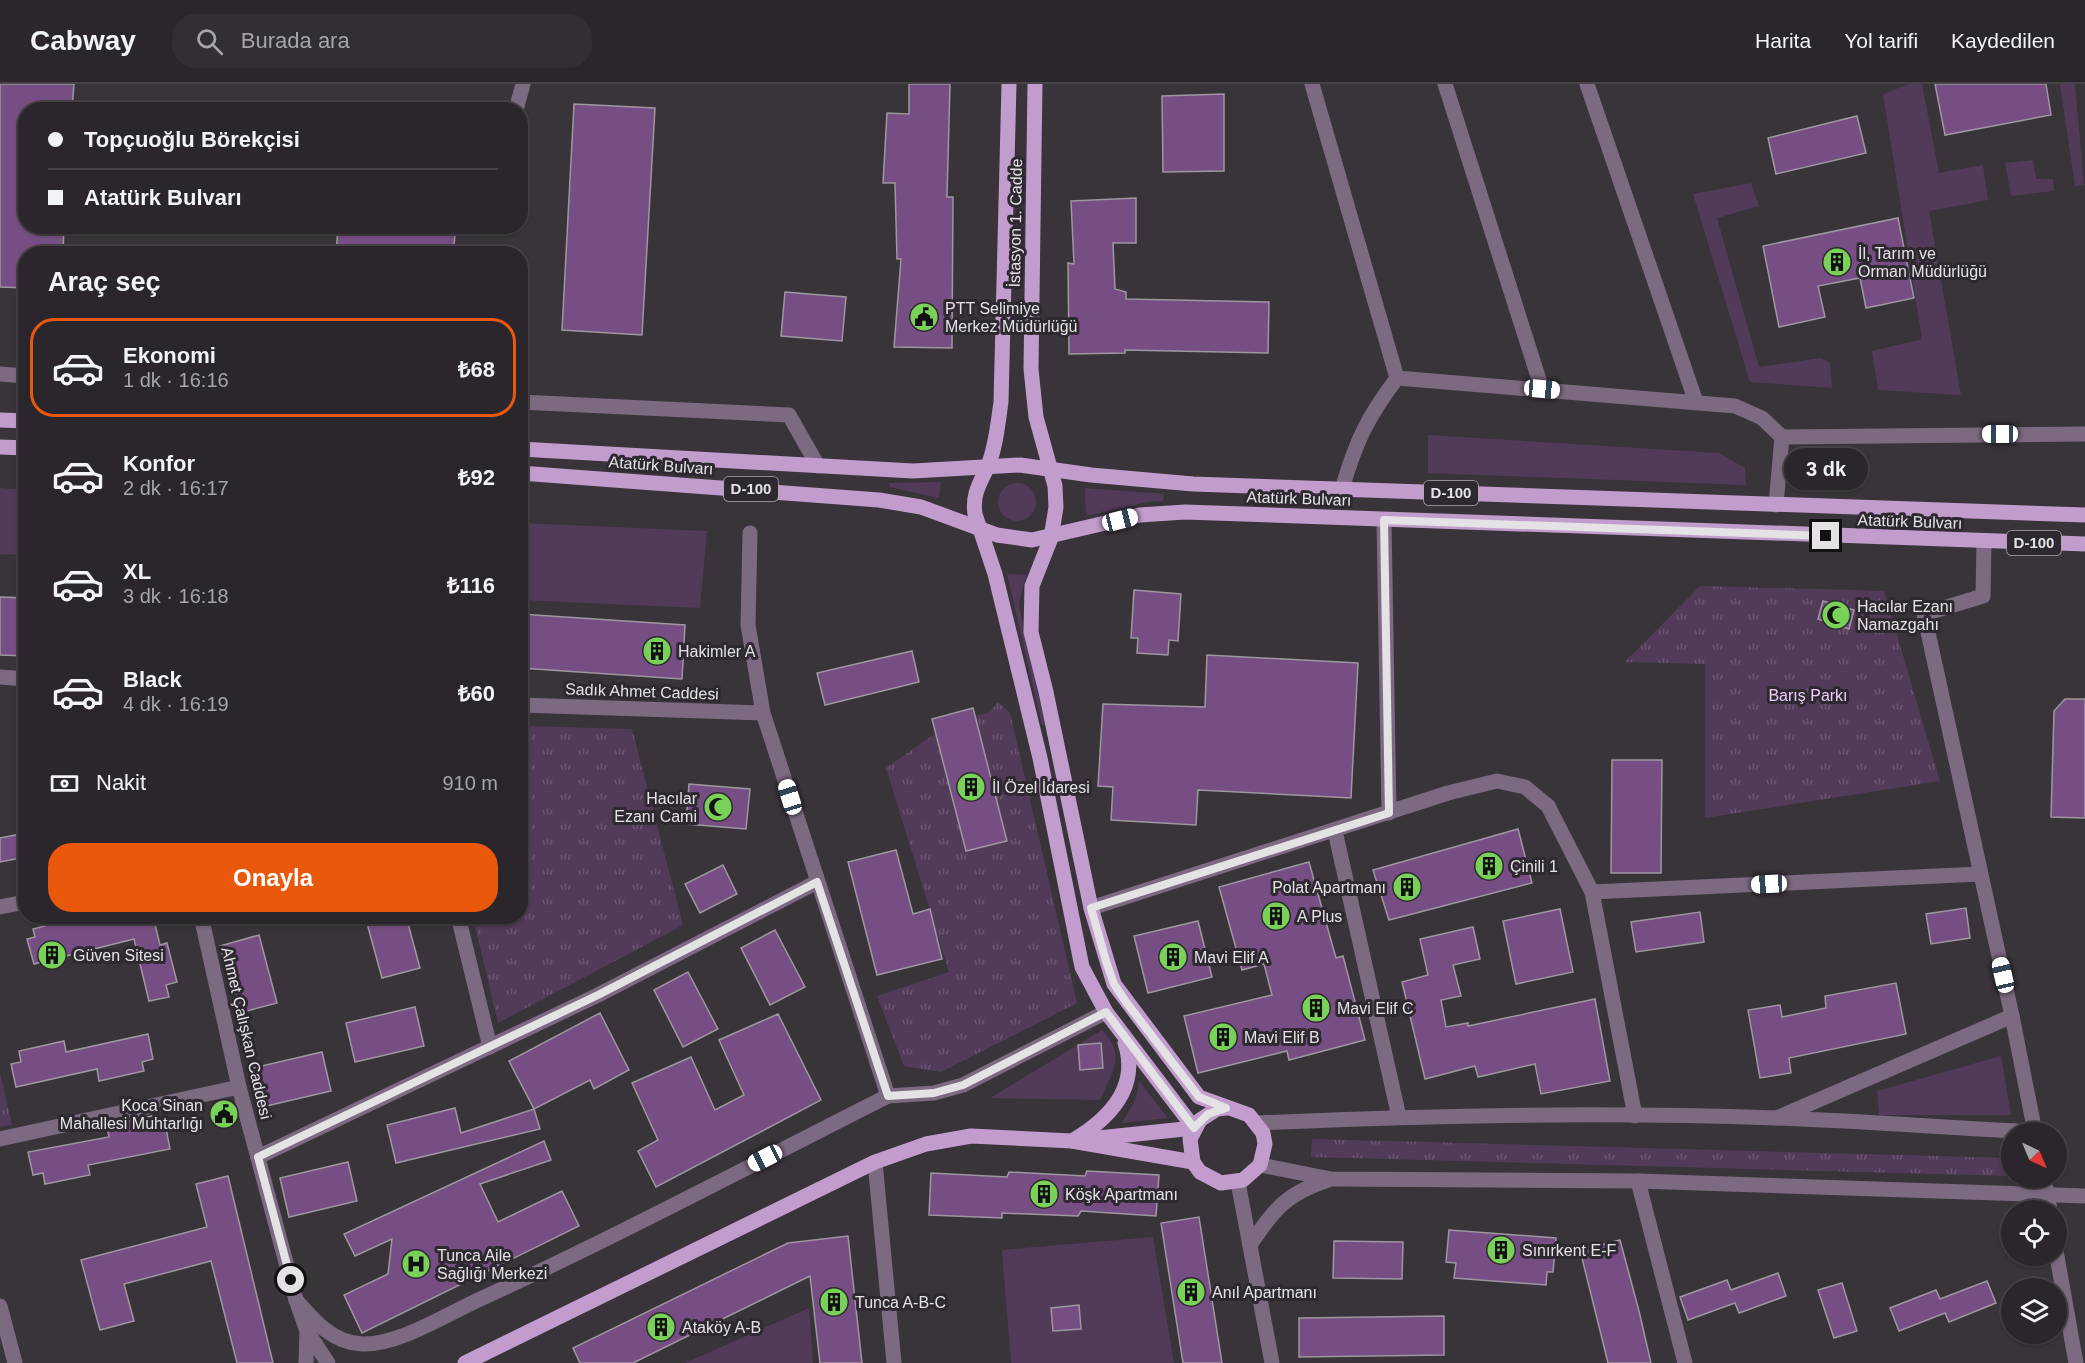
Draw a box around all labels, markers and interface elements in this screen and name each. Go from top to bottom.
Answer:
search box [172,14,592,68]
text: Cabway [30,25,136,56]
icon: search [193,25,226,58]
text: Burada ara [241,28,350,53]
text: Harita [1755,29,1811,52]
text: Yol tarifi [1844,29,1918,52]
text: Kaydedilen [1951,29,2055,52]
text: Topçuoğlu Börekçisi [84,127,300,152]
street label: İstasyon 1. Cadde [1005,158,1025,288]
text: Atatürk Bulvarı [84,185,242,210]
place label: İl, Tarım ve Orman Müdürlüğü [1858,244,1987,280]
building icon: İl, Tarım ve Orman Müdürlüğü [1821,246,1853,278]
text: Araç seç [48,267,161,297]
place label: PTT Selimiye Merkez Müdürlüğü [945,300,1078,335]
public building icon: PTT Selimiye Merkez Müdürlüğü [908,301,940,333]
icon: car [51,341,105,395]
text: Ekonomi [123,343,216,368]
text: ₺68 [458,357,495,382]
text: 1 dk · 16:16 [123,369,229,391]
car [1523,378,1561,400]
car [1982,425,2018,443]
icon: car [51,449,105,503]
callout: 3 dk [1784,449,1868,491]
text: Konfor [123,451,195,476]
street label: Atatürk Bulvarı [608,453,714,478]
text: 3 dk [1806,458,1846,480]
text: ₺92 [458,465,495,490]
text: 2 dk · 16:17 [123,477,229,499]
road number: D-100 [724,477,778,501]
road number: D-100 [1424,481,1478,505]
street label: Atatürk Bulvarı [1246,488,1352,509]
car [1100,507,1140,533]
street label: Atatürk Bulvarı [1857,511,1963,532]
route end [1812,522,1839,549]
road number: D-100 [2007,531,2061,555]
icon: car [51,557,105,611]
text: XL [123,559,151,584]
text: ₺116 [447,573,495,598]
text: 3 dk · 16:18 [123,585,229,607]
place label: Hacılar Ezanı Namazgahı [1857,598,1953,633]
mosque icon: Hacılar Ezanı Namazgahı [1820,599,1852,631]
building icon: Hakimler A [641,635,673,667]
place label: Hakimler A [678,643,756,660]
icon: car [51,665,105,719]
text: Black [123,667,182,692]
street label: Sadık Ahmet Caddesi [565,680,719,703]
text: ₺60 [458,681,495,706]
park label: Barış Parkı [1768,687,1848,704]
text: 4 dk · 16:19 [123,693,229,715]
icon: cash [48,767,81,800]
text: Nakit [96,770,146,795]
building icon: İl Özel İdaresi [955,771,987,803]
text: 910 m [442,772,498,794]
car [776,777,804,817]
place label: İl Özel İdaresi [992,778,1090,796]
place label: Hacılar Ezanı Cami [614,790,698,825]
mosque icon: Hacılar Ezanı Cami [702,791,734,823]
button: Onayla [48,843,498,912]
building icon: Çinili 1 [1473,850,1505,882]
place label: Çinili 1 [1510,858,1558,875]
building icon: Polat Apartmanı [1391,871,1423,903]
car [1751,874,1787,894]
place label: Polat Apartmanı [1272,879,1386,896]
building icon: A Plus [1260,900,1292,932]
place label: A Plus [1297,908,1342,925]
building icon: Güven Sitesi [36,939,68,971]
building icon: Mavi Elif A [1157,941,1189,973]
street label: Ahmet Çalışkan Caddesi [218,945,275,1121]
place label: Güven Sitesi [73,947,164,964]
place label: Mavi Elif A [1194,949,1269,966]
car [1990,955,2016,995]
building icon: Mavi Elif C [1300,992,1332,1024]
place label: Mavi Elif C [1337,1000,1413,1017]
building icon: Mavi Elif B [1207,1021,1239,1053]
place label: Mavi Elif B [1244,1029,1320,1046]
place label: Koca Sinan Mahallesi Muhtarlığı [60,1097,203,1132]
public building icon: Koca Sinan Mahallesi Muhtarlığı [208,1098,240,1130]
north arrow [2001,1122,2067,1188]
map controls [2001,1122,2067,1344]
car [745,1142,785,1174]
building icon: Köşk Apartmanı [1028,1178,1060,1210]
place label: Köşk Apartmanı [1065,1186,1178,1203]
button: locate [2001,1200,2067,1266]
building icon: Sınırkent E-F [1485,1234,1517,1266]
place label: Sınırkent E-F [1522,1242,1616,1259]
place label: Tunca Aile Sağlığı Merkezi [437,1247,547,1282]
hospital icon: Tunca Aile Sağlığı Merkezi [400,1248,432,1280]
route start [277,1266,304,1293]
building icon: Anıl Apartmanı [1175,1276,1207,1308]
button: layers [2001,1278,2067,1344]
place label: Anıl Apartmanı [1212,1284,1317,1301]
building icon: Tunca A-B-C [818,1286,850,1318]
place label: Tunca A-B-C [855,1294,946,1311]
building icon: Ataköy A-B [645,1311,677,1343]
place label: Ataköy A-B [682,1319,761,1336]

